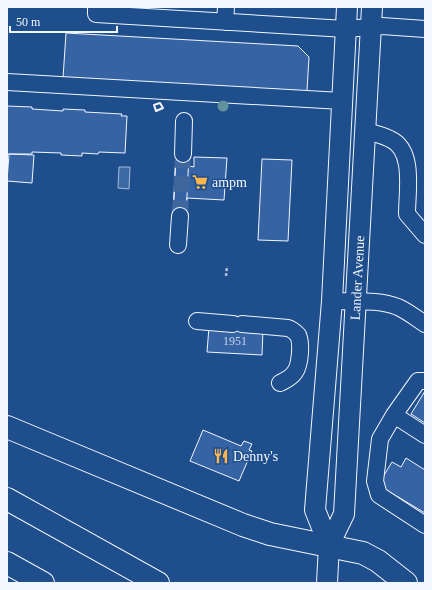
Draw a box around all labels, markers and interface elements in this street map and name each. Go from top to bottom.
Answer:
scale bar [10,8,117,34]
text: 50 m [16,15,41,29]
supermarket icon: ampm [191,173,209,191]
place label: ampm [212,175,247,190]
street label: Lander Avenue [348,235,367,321]
house number: 1951 [223,334,247,348]
restaurant icon: Denny's [212,447,230,465]
place label: Denny's [233,449,278,464]

